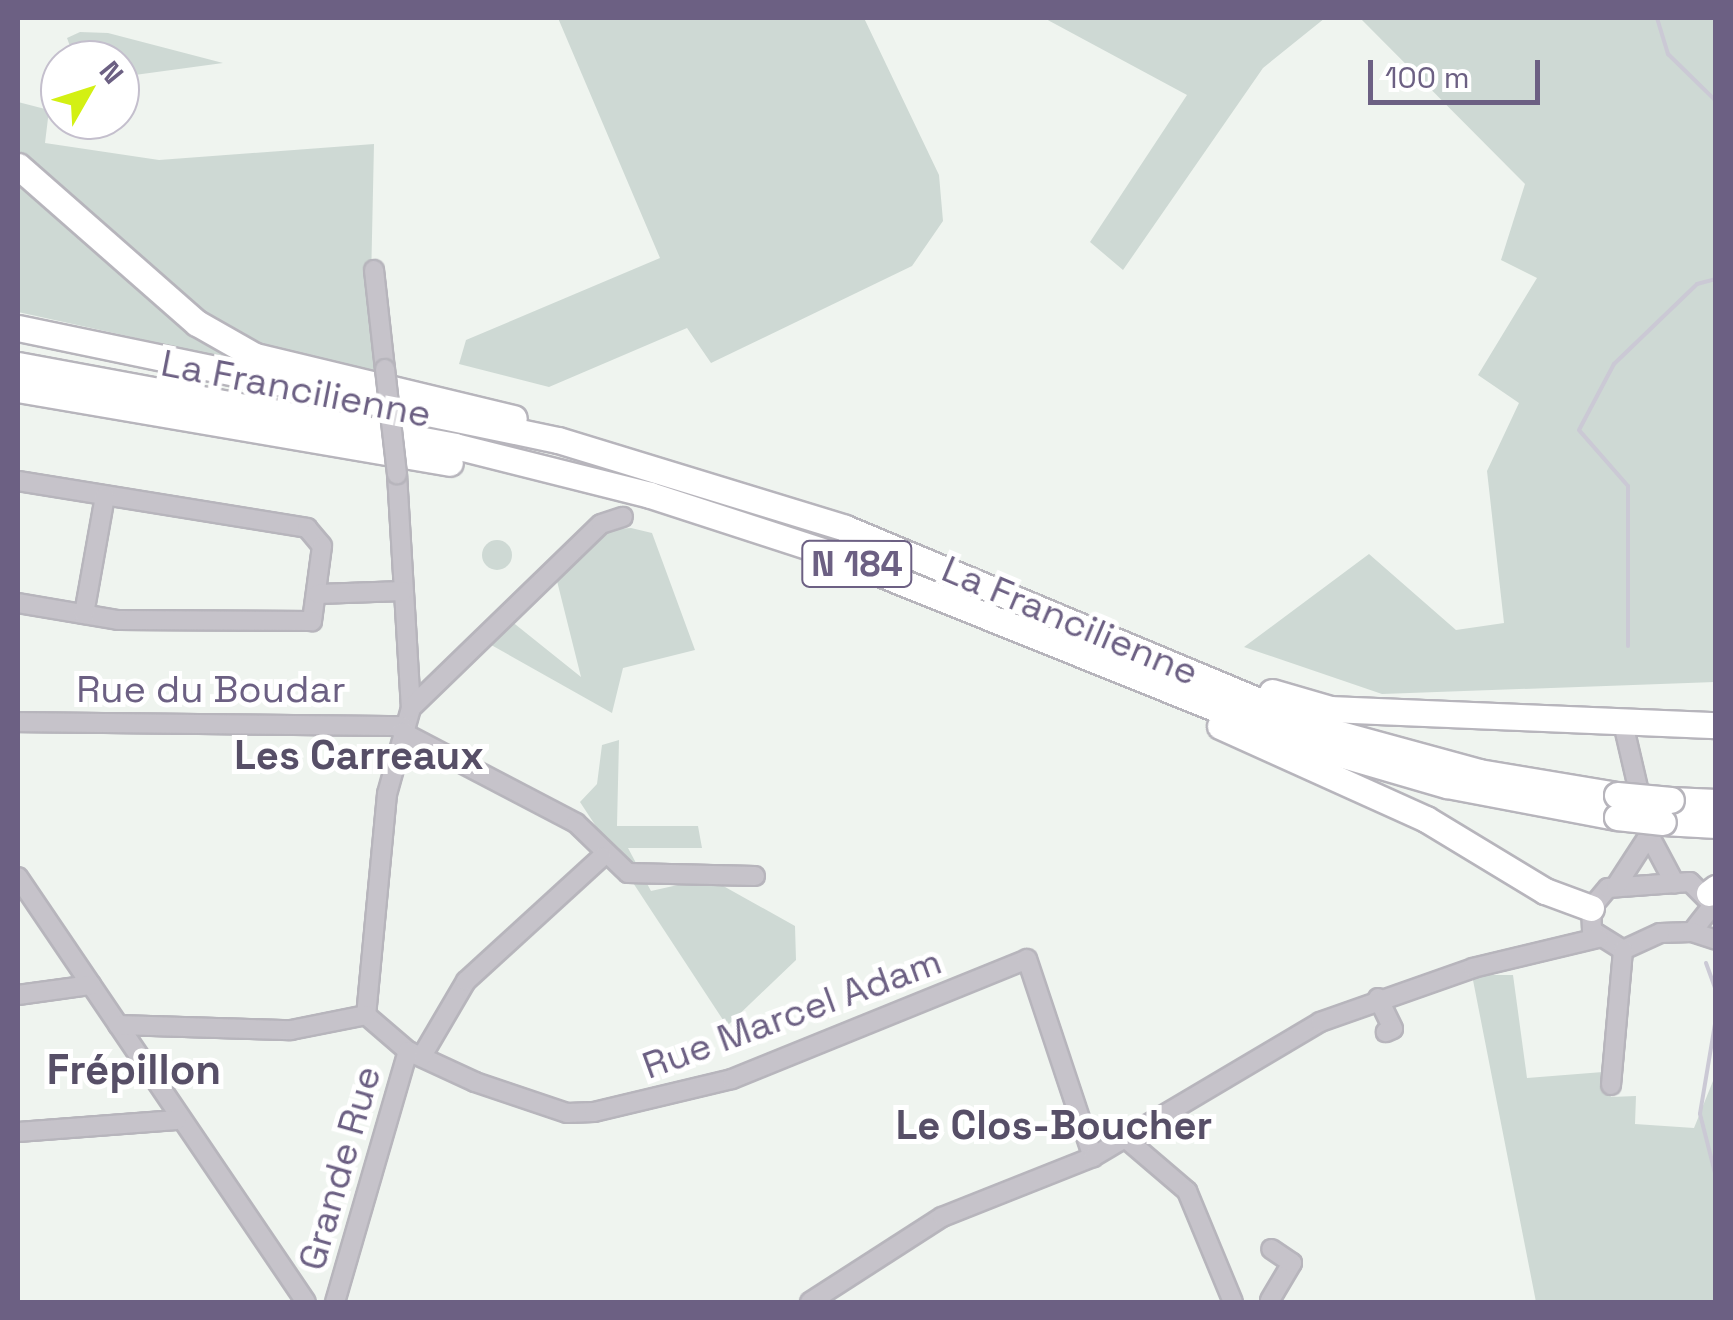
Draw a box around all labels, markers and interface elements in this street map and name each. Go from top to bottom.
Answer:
north arrow [40,40,140,140]
scale bar [1373,40,1546,102]
text: N [92,54,132,91]
text: 100 m [1385,58,1470,97]
street label: La Francilienne [157,340,435,438]
road number: N 184 [800,534,914,594]
street label: La Francilienne [935,546,1205,696]
street label: Rue du Boudar [76,667,346,713]
district label: Les Carreaux [234,732,484,780]
street label: Rue Marcel Adam [636,939,948,1089]
district label: Frépillon [47,1045,221,1095]
street label: Grande Rue [289,1061,391,1275]
district label: Le Clos-Boucher [896,1102,1212,1150]

